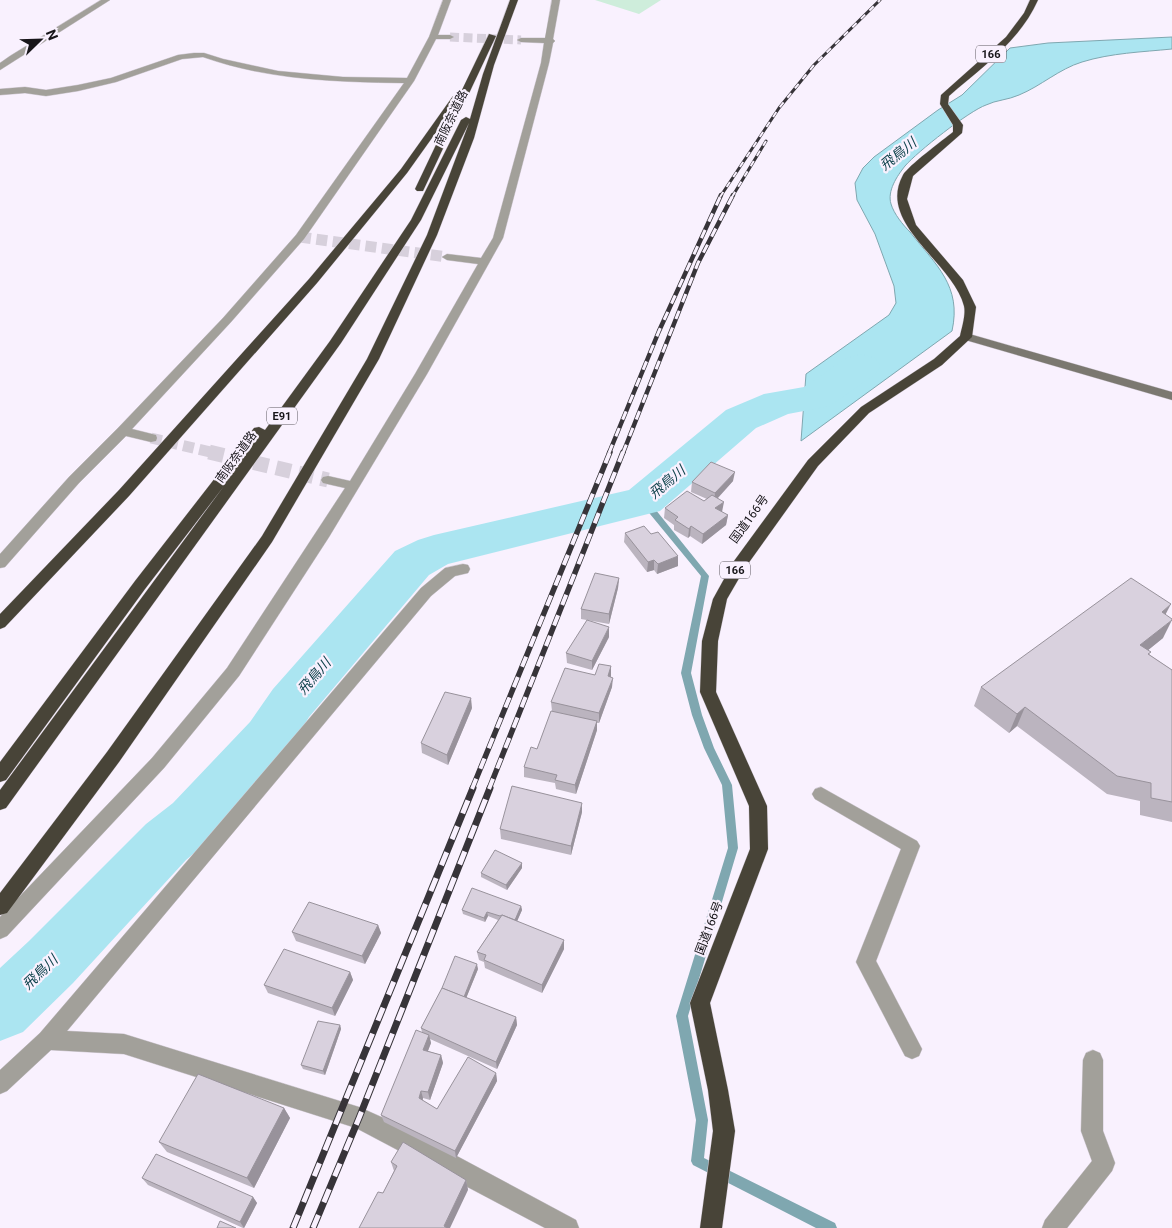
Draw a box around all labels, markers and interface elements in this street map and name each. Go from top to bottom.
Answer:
north arrow [15,15,65,65]
text: N [43,27,61,43]
road number: 166 [976,46,1006,62]
street label: 南阪奈道路 [432,88,470,148]
water label: 飛鳥川 [877,133,921,173]
road number: E91 [267,408,297,424]
street label: 南阪奈道路 [213,429,259,485]
water label: 飛鳥川 [646,461,690,502]
street label: 国道166号 [727,492,771,546]
road number: 166 [720,562,750,578]
water label: 飛鳥川 [294,653,335,697]
street label: 国道166号 [692,899,726,957]
water label: 飛鳥川 [19,950,62,992]

